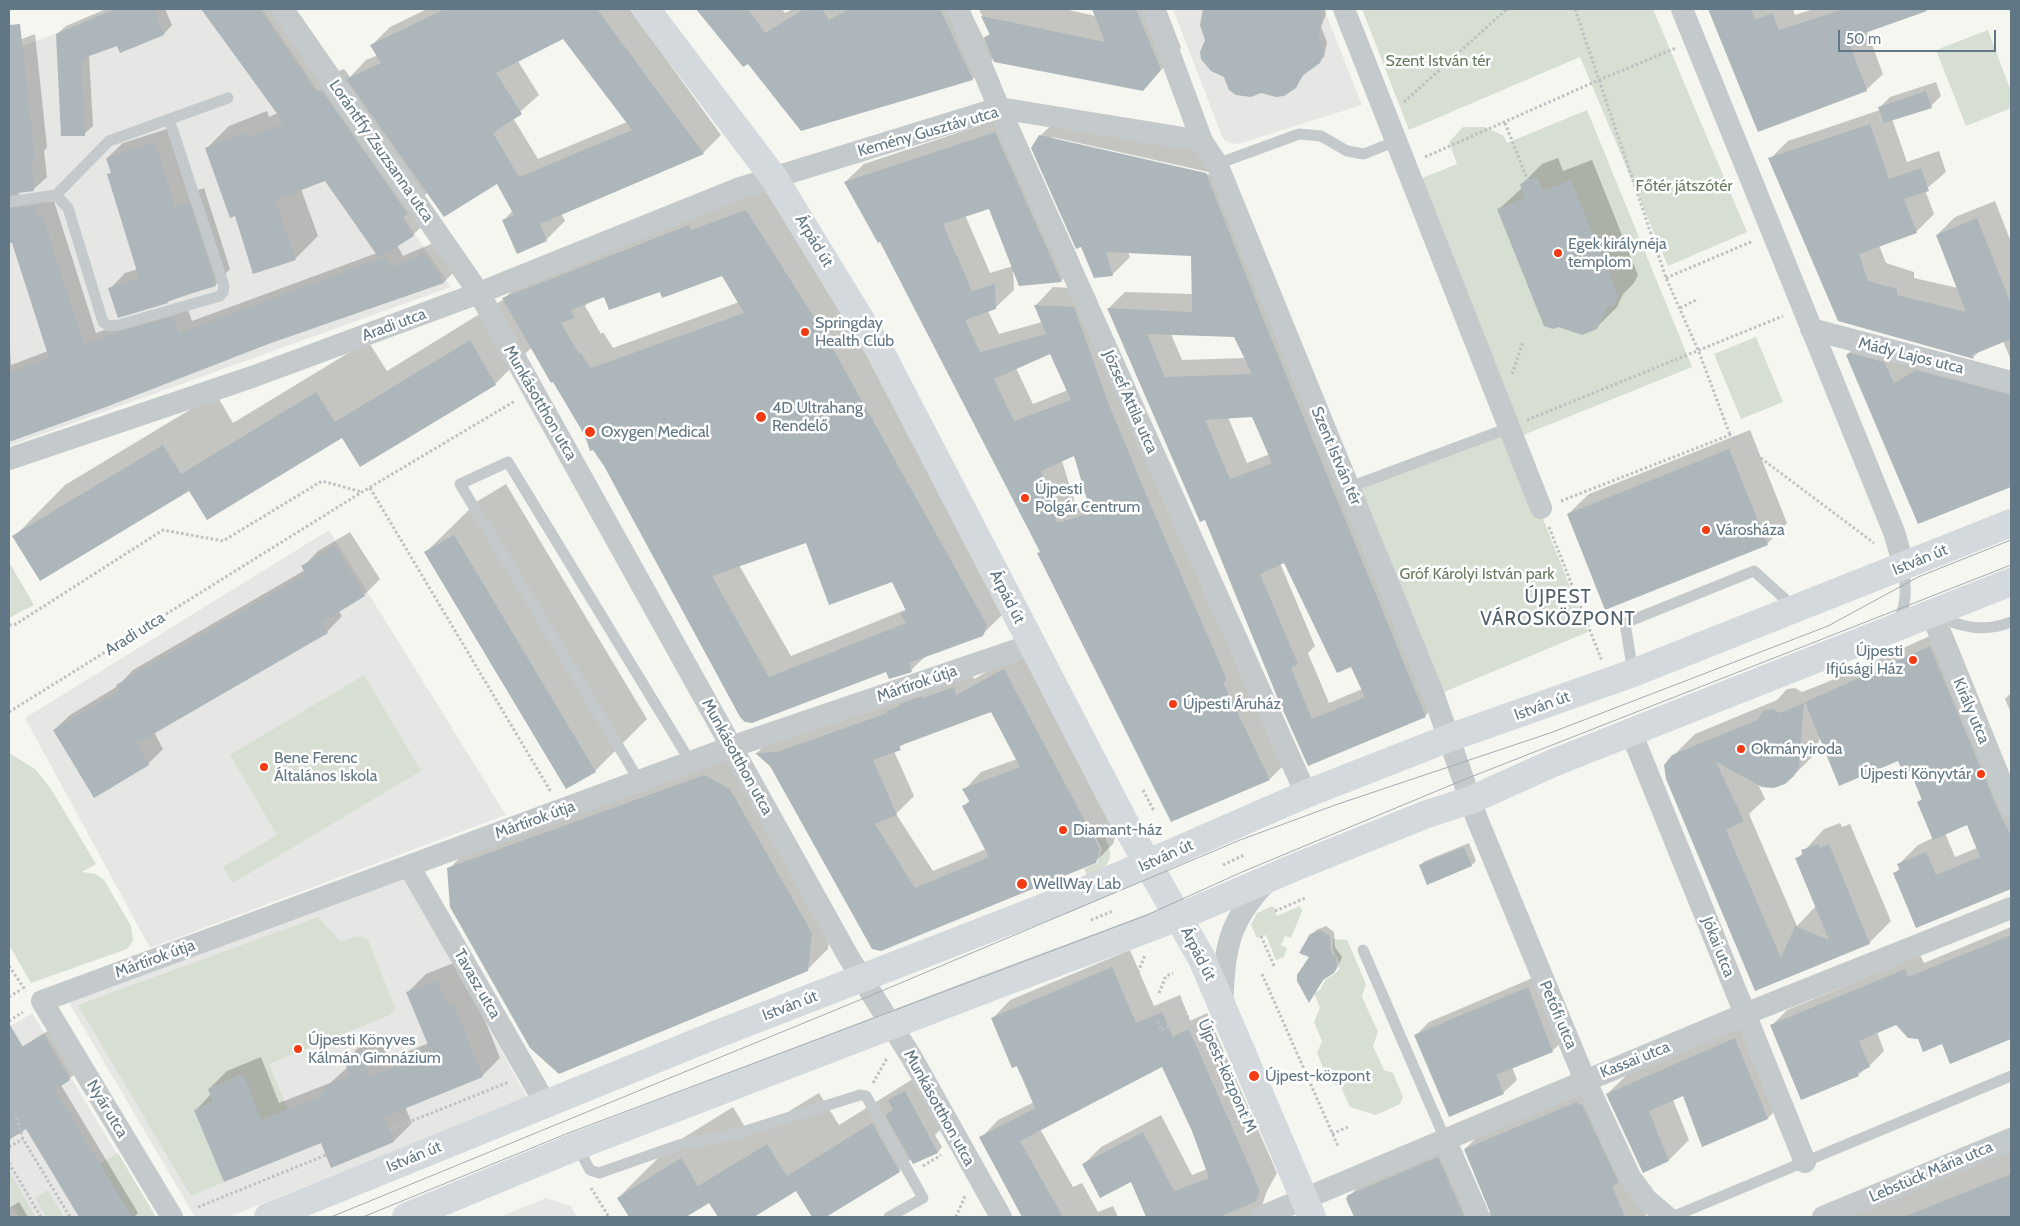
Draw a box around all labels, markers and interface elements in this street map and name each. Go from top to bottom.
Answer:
scale bar [1840,20,1998,52]
text: 50 m [1846,30,1881,48]
park label: Szent István tér [1385,51,1491,71]
street label: Lorántffy Zsuzsanna utca [325,76,437,226]
street label: Kemény Gusztáv utca [855,103,1001,161]
park label: Főtér játszótér [1636,176,1732,196]
street label: Árpád út [791,211,837,271]
place label: Egek királynéja templom [1568,234,1667,272]
marker: Egek királynéja templom [1552,247,1564,259]
street label: Aradi utca [359,305,429,345]
place label: Springday Health Club [815,313,894,351]
marker: Springday Health Club [799,326,811,338]
street label: Mády Lajos utca [1856,334,1966,378]
street label: Munkásotthon utca [499,342,581,464]
street label: József Attila utca [1099,347,1161,457]
place label: 4D Ultrahang Rendelő [772,398,863,436]
street label: Szent István tér [1307,404,1365,508]
marker: 4D Ultrahang Rendelő [754,410,768,424]
place label: Oxygen Medical [601,422,709,442]
marker: Oxygen Medical [583,425,597,439]
place label: Újpesti Polgár Centrum [1035,479,1140,517]
marker: Újpesti Polgár Centrum [1019,492,1031,504]
place label: Városháza [1716,520,1785,540]
marker: Városháza [1700,524,1712,536]
street label: István út [1890,540,1950,580]
park label: Gróf Károlyi István park [1400,564,1554,584]
street label: Árpád út [985,567,1029,627]
district label: ÚJPEST VÁROSKÖZPONT [1479,586,1637,630]
street label: Aradi utca [101,608,169,660]
place label: Újpesti Ifjúsági Ház [1826,641,1903,679]
marker: Újpesti Ifjúsági Ház [1907,654,1919,666]
street label: Mártírok útja [874,661,960,707]
street label: Király utca [1949,675,1993,747]
street label: István út [1512,687,1572,725]
place label: Újpesti Áruház [1183,694,1281,714]
street label: Munkásotthon utca [697,696,777,818]
marker: Újpesti Áruház [1167,698,1179,710]
place label: Okmányiroda [1751,739,1843,759]
marker: Okmányiroda [1735,743,1747,755]
place label: Bene Ferenc Általános Iskola [274,748,378,786]
marker: Bene Ferenc Általános Iskola [258,761,270,773]
place label: Újpesti Könyvtár [1860,764,1971,784]
marker: Újpesti Könyvtár [1975,768,1987,780]
street label: Mártírok útja [492,797,578,843]
place label: Diamant-ház [1073,820,1162,840]
marker: Diamant-ház [1057,824,1069,836]
street label: István út [1136,835,1196,877]
place label: WellWay Lab [1033,874,1121,894]
marker: WellWay Lab [1015,877,1029,891]
street label: Jókai utca [1697,914,1739,980]
street label: Árpád út [1176,924,1220,984]
street label: Mártírok útja [112,936,198,982]
street label: Tavasz utca [449,946,505,1022]
street label: Petőfi utca [1535,978,1581,1052]
street label: István út [760,987,820,1025]
street label: Újpest-központ M [1193,1016,1261,1136]
place label: Újpesti Könyves Kálmán Gimnázium [308,1030,441,1068]
street label: Kassai utca [1597,1037,1673,1083]
marker: Újpesti Könyves Kálmán Gimnázium [292,1043,304,1055]
street label: Munkásotthon utca [899,1047,979,1169]
place label: Újpest-központ [1265,1066,1371,1086]
marker: Újpest-központ [1247,1069,1261,1083]
street label: Nyár utca [82,1077,132,1141]
street label: István út [384,1137,444,1177]
street label: Lebstück Mária utca [1866,1137,1996,1207]

